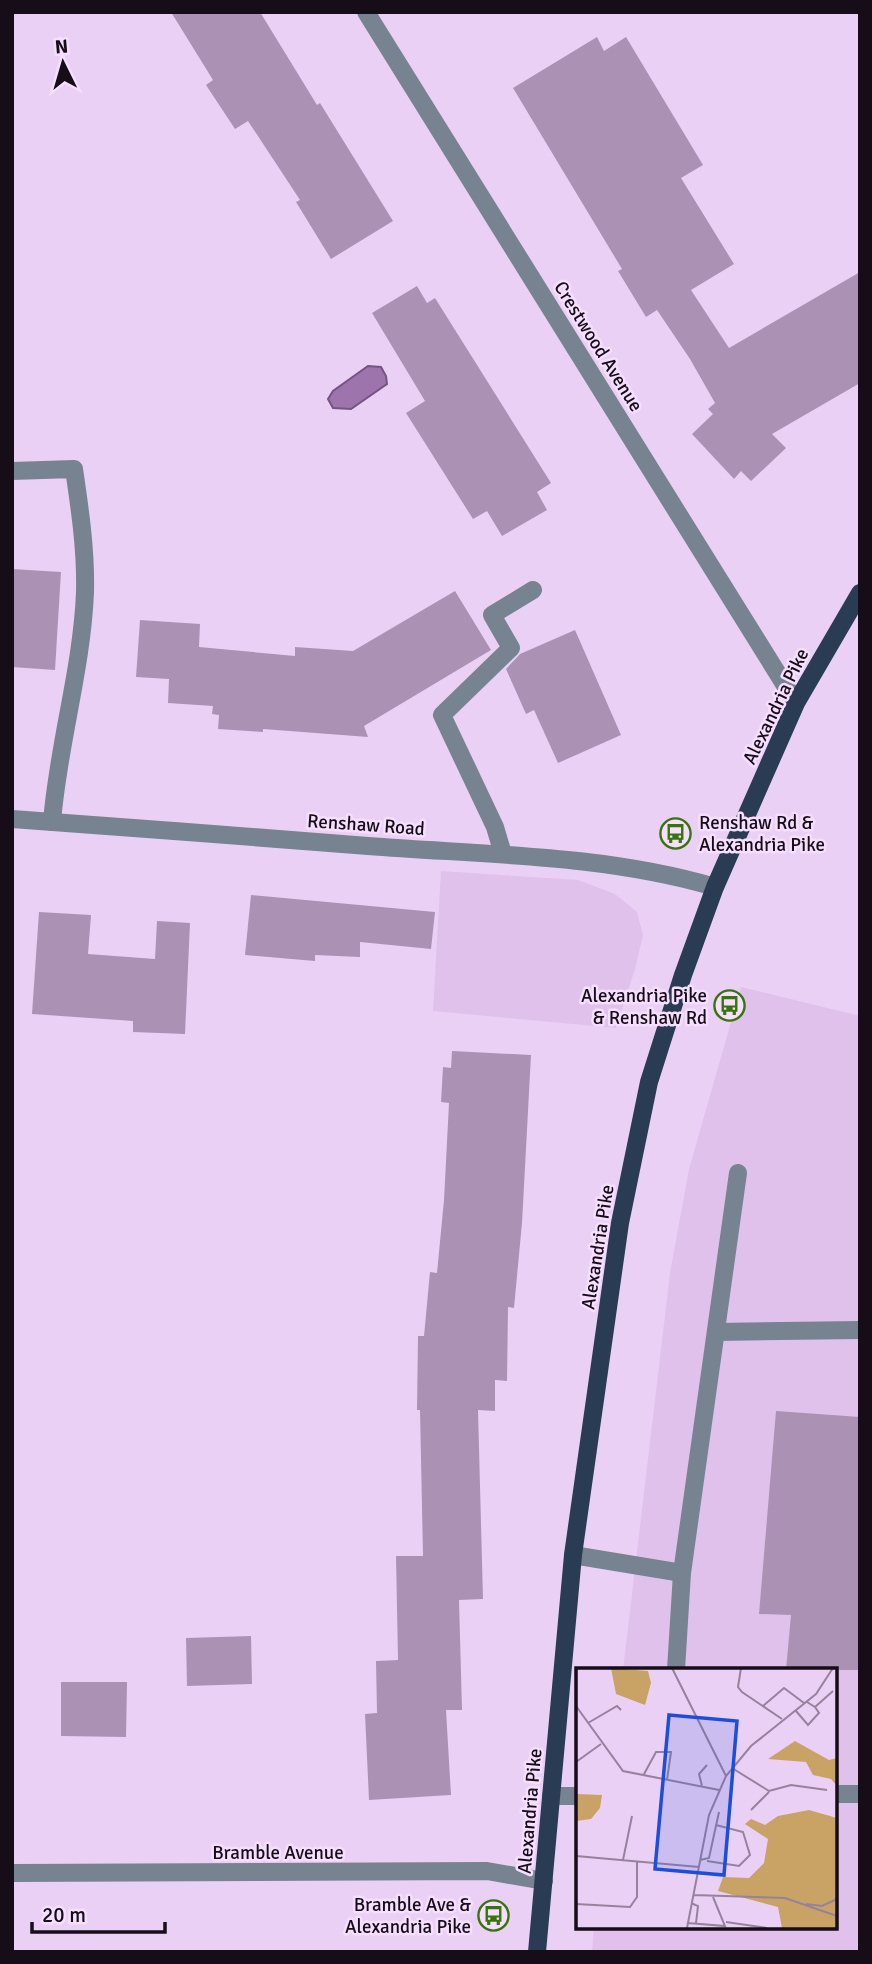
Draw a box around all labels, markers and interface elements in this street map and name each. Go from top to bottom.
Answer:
north arrow [28,28,98,98]
text: N [54,35,69,60]
street label: Crestwood Avenue [548,277,648,416]
street label: Alexandria Pike [738,645,814,768]
street label: Renshaw Road [306,809,425,841]
place label: Renshaw Rd & Alexandria Pike [699,811,825,857]
bus stop icon: Renshaw Rd & Alexandria Pike [659,816,693,850]
place label: Alexandria Pike & Renshaw Rd [581,984,707,1030]
bus stop icon: Alexandria Pike & Renshaw Rd [713,989,747,1023]
street label: Alexandria Pike [576,1183,620,1311]
inset map [576,1668,837,1929]
street label: Alexandria Pike [513,1747,547,1875]
street label: Bramble Avenue [212,1841,344,1865]
scale bar [32,1890,164,1934]
place label: Bramble Ave & Alexandria Pike [345,1893,471,1939]
bus stop icon: Bramble Ave & Alexandria Pike [477,1898,511,1932]
text: 20 m [42,1902,86,1928]

